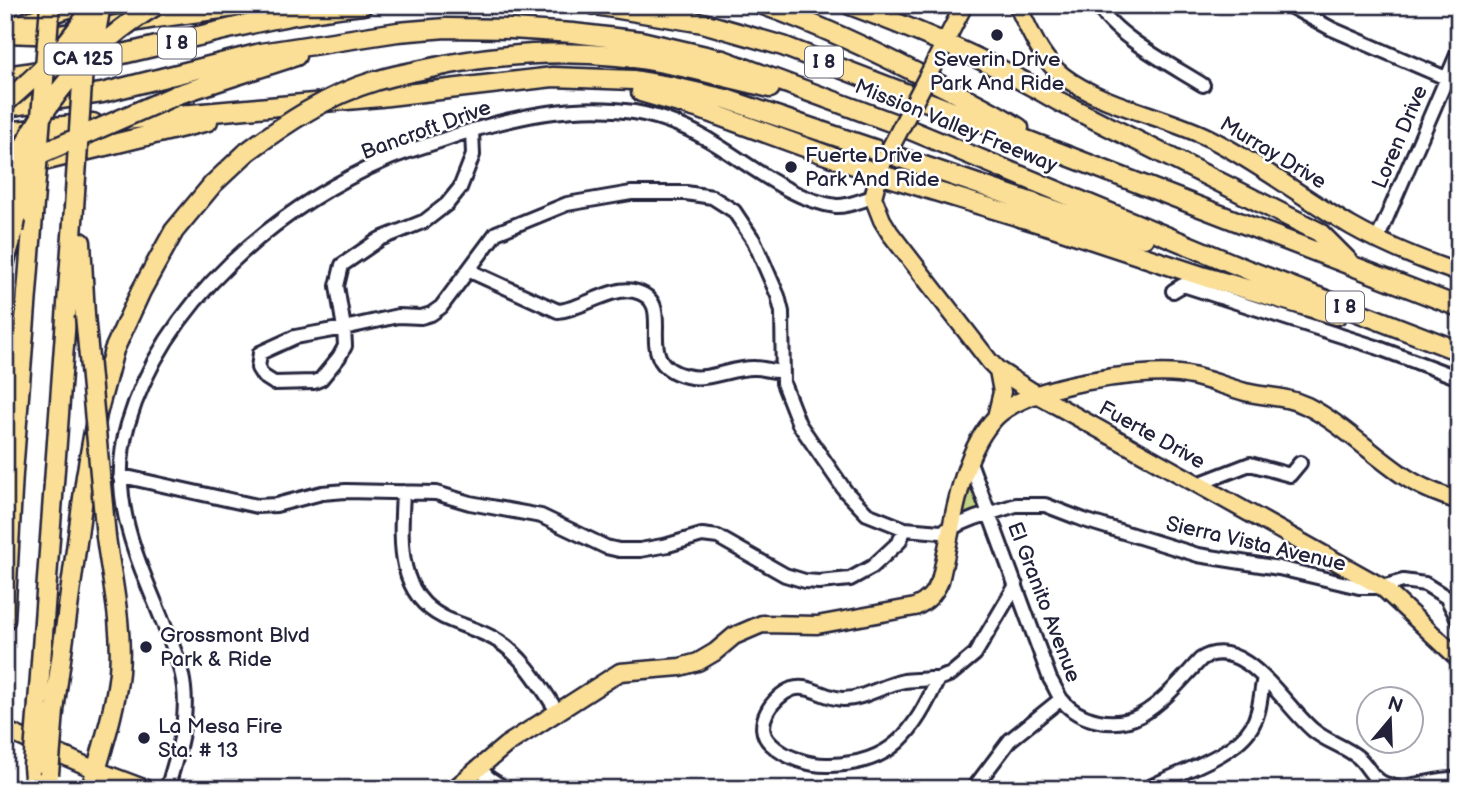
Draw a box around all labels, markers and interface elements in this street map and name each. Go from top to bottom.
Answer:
marker: Severin Drive Park And Ride [989,27,1005,43]
road number: I 8 [158,28,196,58]
road number: CA 125 [44,44,122,74]
road number: I 8 [805,46,843,78]
place label: Severin Drive Park And Ride [930,47,1064,96]
street label: Mission Valley Freeway [851,74,1061,178]
street label: Loren Drive [1367,82,1433,192]
street label: Bancroft Drive [358,95,494,165]
street label: Murray Drive [1215,111,1331,195]
place label: Fuerte Drive Park And Ride [805,143,940,192]
marker: Fuerte Drive Park And Ride [783,159,799,175]
road number: I 8 [1326,292,1364,322]
street label: Fuerte Drive [1095,396,1209,474]
street label: Sierra Vista Avenue [1164,511,1348,577]
street label: El Granito Avenue [1002,518,1086,686]
place label: Grossmont Blvd Park & Ride [160,623,310,672]
marker: Grossmont Blvd Park & Ride [138,639,154,655]
north arrow [1356,686,1426,756]
text: N [1385,692,1406,719]
place label: La Mesa Fire Sta. # 13 [158,714,283,763]
marker: La Mesa Fire Sta. # 13 [136,730,152,746]

